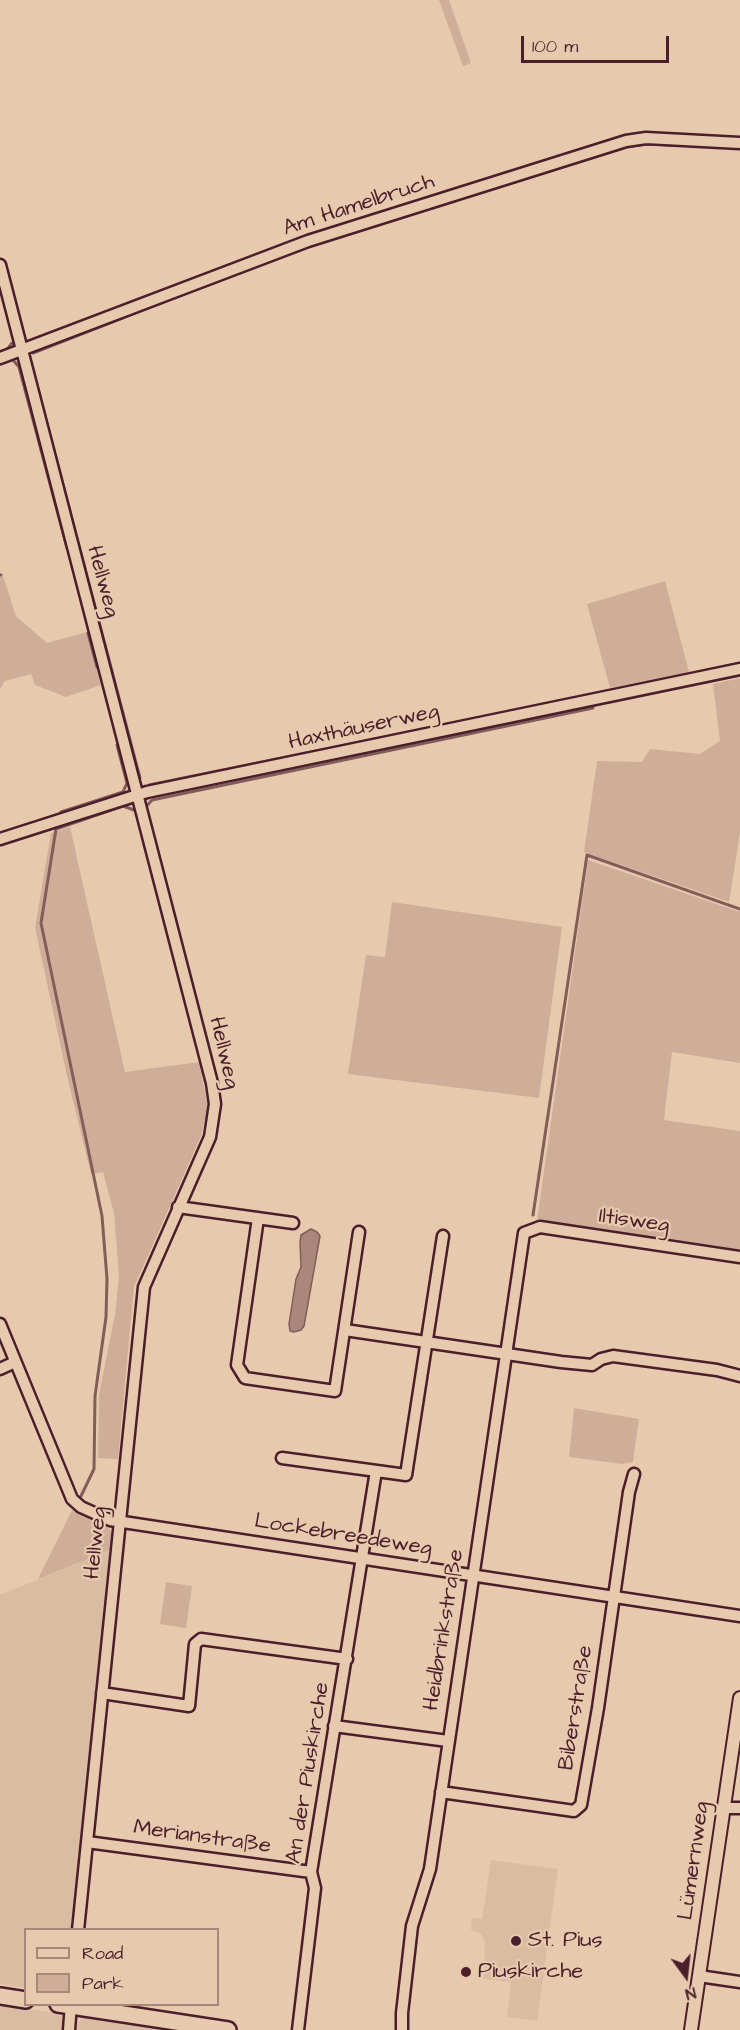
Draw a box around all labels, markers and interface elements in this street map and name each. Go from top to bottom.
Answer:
scale bar [524,24,672,62]
text: 100 m [532,34,578,59]
street label: Am Hamelbruch [280,169,438,243]
street label: Hellweg [80,543,124,621]
street label: Haxthäuserweg [286,699,442,757]
street label: Hellweg [202,1014,244,1092]
street label: Iltisweg [597,1204,671,1240]
street label: Hellweg [80,1505,114,1581]
street label: Lockebreedeweg [252,1509,434,1563]
street label: Heidbrinkstraße [419,1547,471,1713]
street label: Biberstraße [554,1644,600,1772]
street label: An der Piuskirche [282,1680,336,1866]
street label: Lümernweg [674,1800,716,1922]
street label: Merianstraße [132,1815,272,1861]
legend [24,1928,219,2006]
place label: St. Pius [528,1928,603,1954]
marker: St. Pius [509,1934,523,1948]
text: Road [82,1941,123,1966]
north arrow [656,1946,716,2006]
place label: Piuskirche [478,1959,583,1985]
marker: Piuskirche [459,1965,473,1979]
text: Park [82,1971,124,1996]
text: N [683,1981,698,2005]

